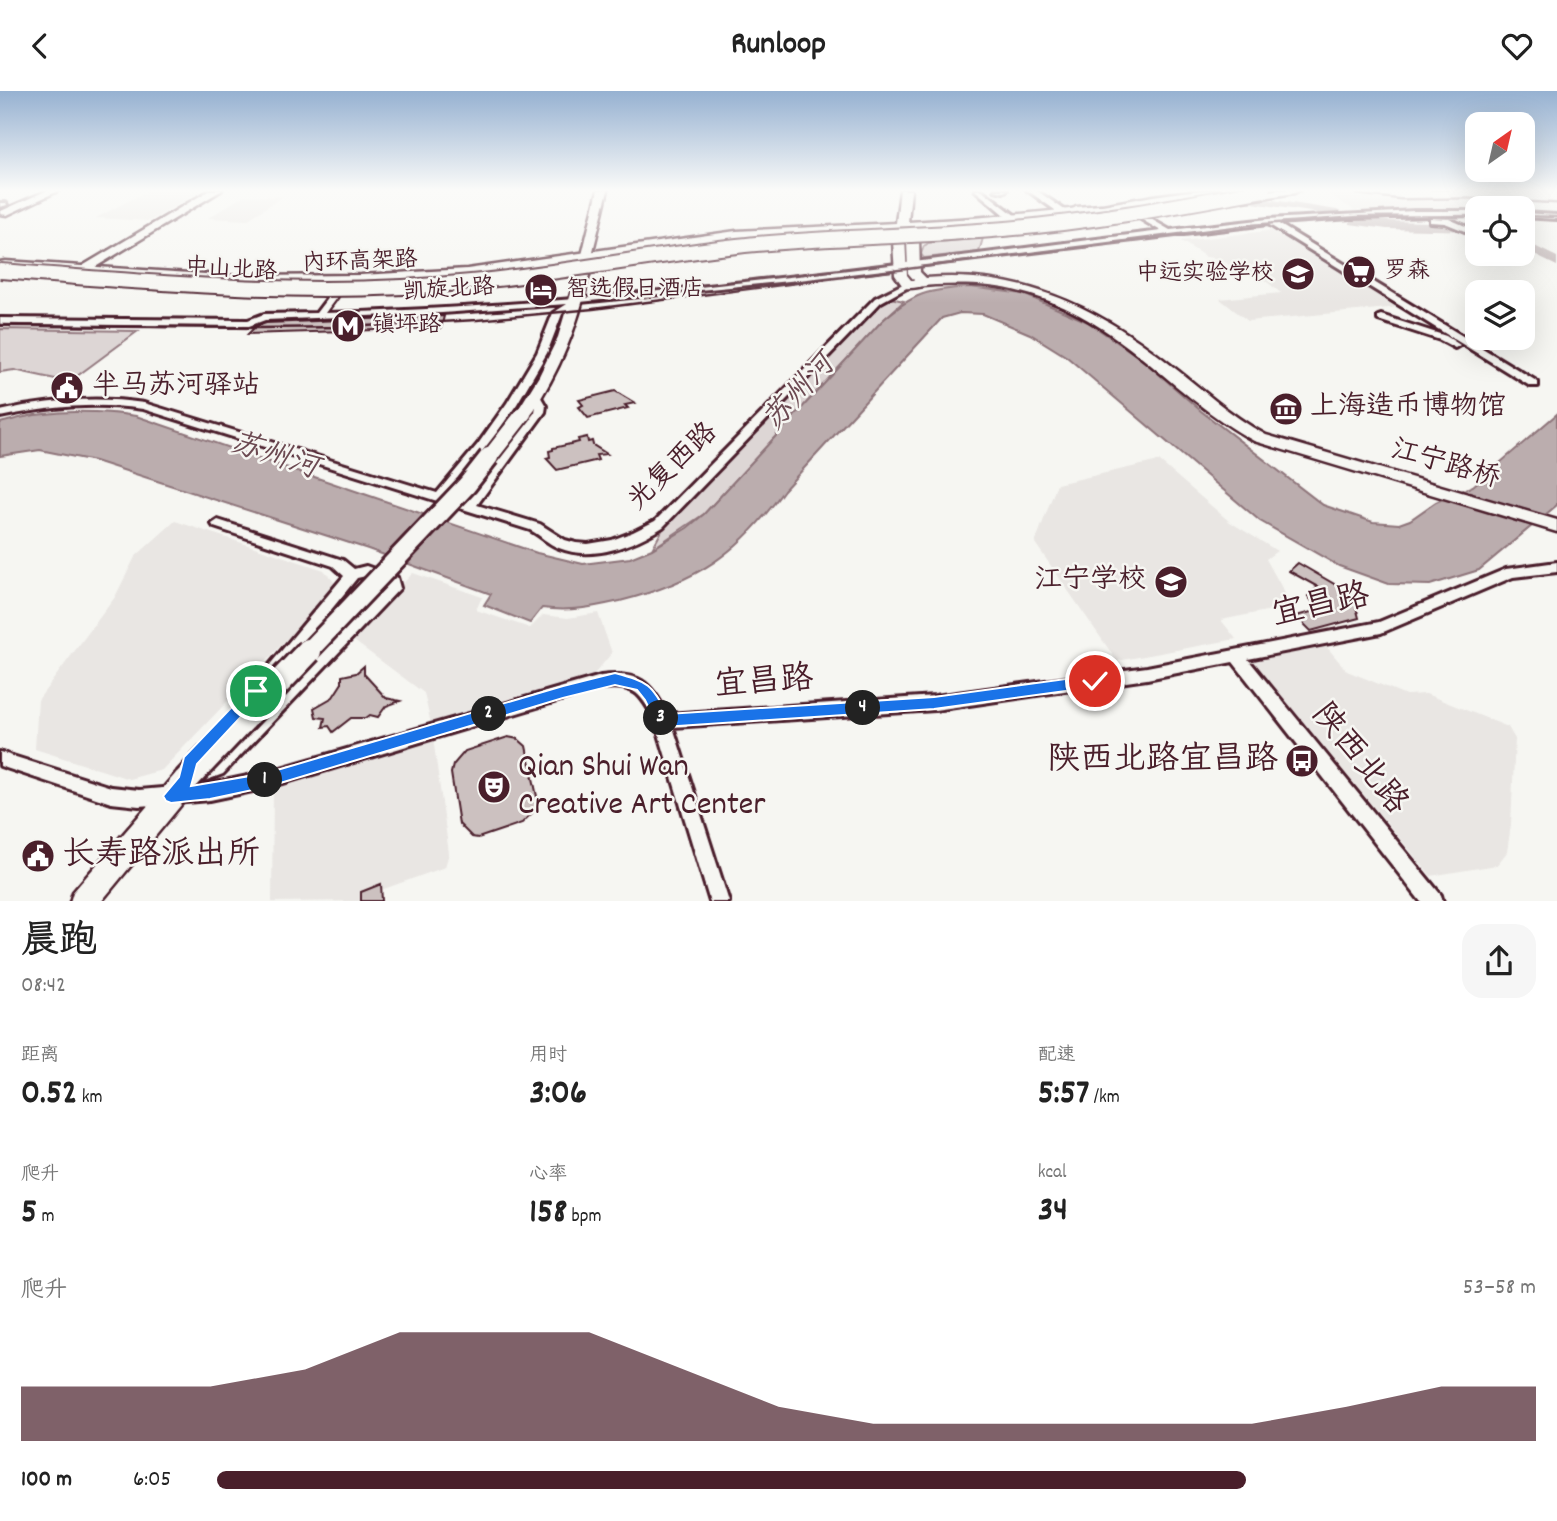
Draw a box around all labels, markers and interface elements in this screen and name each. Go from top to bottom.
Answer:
text: Runloop [731,23,826,69]
icon: back [21,27,59,65]
icon: heart [1498,27,1536,65]
north arrow [1465,112,1535,182]
map controls [1465,112,1535,350]
button: locate [1465,196,1535,266]
street label: 内环高架路 [302,245,418,281]
street label: 中山北路 [184,252,278,290]
supermarket icon: 罗森 [1340,253,1378,291]
school or university icon: 中远实验学校 [1279,255,1317,293]
place label: 罗森 [1384,256,1430,289]
place label: 中远实验学校 [1136,258,1274,291]
street label: 凯旋北路 [402,271,496,311]
hotel icon: 智选假日酒店 [522,271,560,309]
place label: 智选假日酒店 [566,274,704,307]
button: layers [1465,280,1535,350]
metro station icon: 镇坪路 [329,307,367,345]
place label: 镇坪路 [372,310,441,343]
water label: 苏州河 [755,342,850,442]
place label: 半马苏河驿站 [92,368,260,408]
public building icon: 半马苏河驿站 [48,369,86,407]
place label: 上海造币博物馆 [1310,389,1506,429]
museum icon: 上海造币博物馆 [1267,390,1305,428]
street label: 光复西路 [620,415,728,521]
water label: 苏州河 [225,424,328,494]
street label: 江宁路桥 [1386,431,1504,501]
place label: 江宁学校 [1034,562,1146,602]
school or university icon: 江宁学校 [1152,563,1190,601]
street label: 宜昌路 [1268,574,1374,640]
pin [1065,651,1125,711]
street label: 宜昌路 [713,657,815,711]
pin [226,661,286,721]
icon: check [1076,662,1114,700]
icon: arrive [237,672,275,710]
pin: 4 [846,691,880,725]
text: 4 [859,694,866,721]
street label: 陕西北路 [1298,694,1418,826]
pin: 2 [472,697,506,731]
text: 2 [484,700,493,727]
pin: 3 [644,701,678,735]
text: 3 [656,704,665,731]
place label: 陕西北路宜昌路 [1047,738,1278,785]
bus stop icon: 陕西北路宜昌路 [1283,742,1321,780]
place label: Qian Shui Wan Creative Art Center [518,745,766,830]
pin: 1 [247,763,282,797]
text: 1 [262,766,267,793]
theatre icon: Qian Shui Wan Creative Art Center [475,768,513,806]
place label: 长寿路派出所 [62,833,260,880]
public building icon: 长寿路派出所 [19,837,57,875]
text: 晨跑 [21,916,97,971]
button: share [1462,924,1536,998]
text: 08:42 [21,970,66,1003]
text: 距离 [21,1043,59,1070]
text: 用时 [529,1043,567,1070]
text: 配速 [1038,1043,1076,1070]
text: 0.52 [21,1070,77,1120]
text: 3:06 [529,1070,587,1120]
text: 5:57 [1038,1070,1089,1120]
text: km [77,1085,103,1112]
text: /km [1089,1085,1120,1112]
text: kcal [1038,1160,1067,1187]
text: 爬升 [21,1162,59,1189]
text: 心率 [529,1162,567,1189]
text: 34 [1038,1187,1068,1237]
text: 5 [21,1189,37,1239]
text: 158 [529,1189,567,1239]
text: m [37,1204,55,1231]
text: bpm [567,1204,602,1231]
text: 53–58 m [1463,1272,1536,1305]
text: 爬升 [21,1275,67,1308]
text: 100 m [21,1464,72,1497]
text: 6:05 [133,1464,171,1497]

